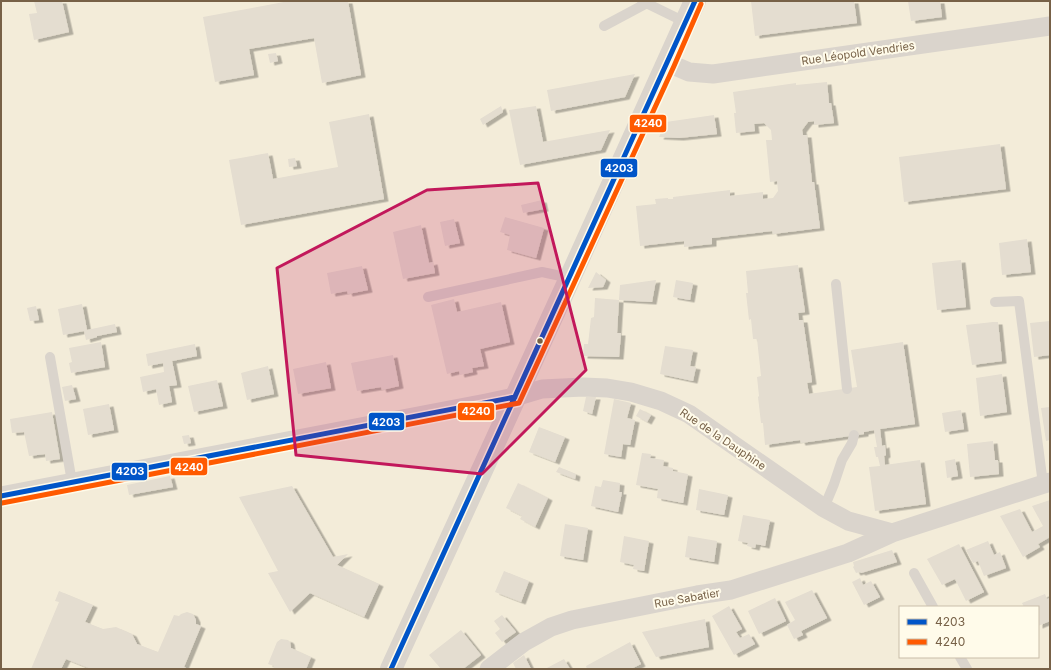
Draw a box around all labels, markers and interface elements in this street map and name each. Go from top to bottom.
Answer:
street label: Rue Léopold Vendries [801,38,916,68]
line badge: 4240 [629,114,667,133]
text: 4240 [633,116,663,130]
line badge: 4203 [600,158,638,178]
text: 4203 [605,161,633,175]
unlabelled marker [535,336,545,346]
line badge: 4240 [457,402,495,421]
text: 4240 [461,404,491,418]
street label: Rue de la Dauphine [677,405,769,473]
line badge: 4203 [368,412,405,431]
text: 4203 [372,415,400,429]
line badge: 4240 [170,457,208,476]
text: 4240 [174,460,204,474]
line badge: 4203 [111,462,148,481]
text: 4203 [116,464,144,478]
street label: Rue Sabatier [653,585,721,611]
legend [899,606,1039,658]
text: 4203 [935,614,965,629]
text: 4240 [935,634,965,649]

